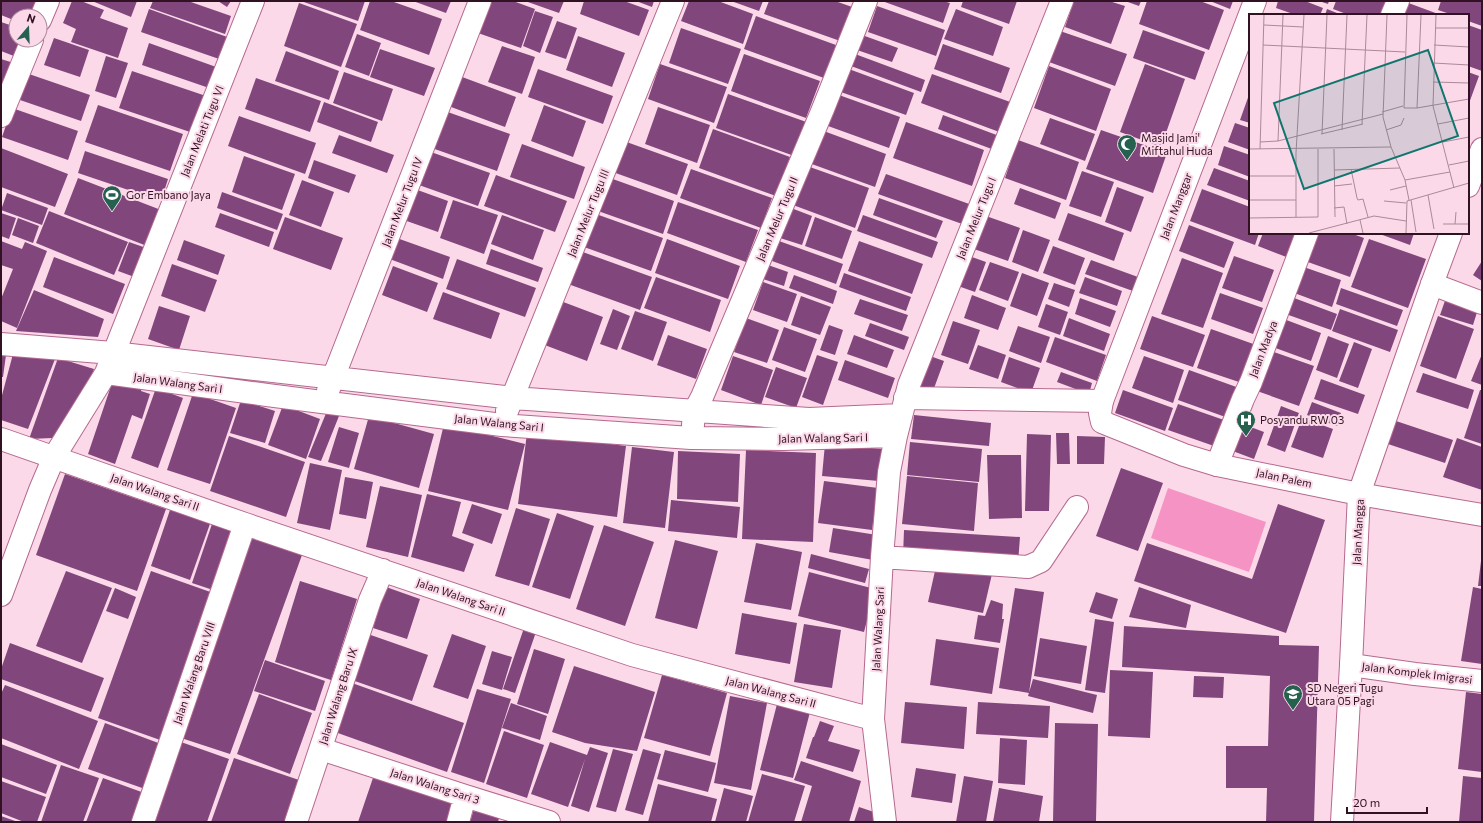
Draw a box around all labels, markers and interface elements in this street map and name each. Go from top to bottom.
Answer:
north arrow [8,8,48,48]
text: N [25,11,37,26]
inset map [1249,14,1469,234]
street label: Jalan Melati Tugu VI [177,83,227,179]
place label: Masjid Jami' Miftahul Huda [1141,131,1213,157]
mosque icon: Masjid Jami' Miftahul Huda [1116,133,1138,161]
street label: Jalan Melur Tugu IV [378,155,426,249]
street label: Jalan Melur Tugu III [564,167,612,259]
street label: Jalan Manggar [1157,170,1195,241]
street label: Jalan Melur Tugu II [753,175,801,263]
street label: Jalan Melur Tugu I [953,175,999,261]
sports icon: Gor Embano Jaya [101,184,123,212]
place label: Gor Embano Jaya [126,188,211,202]
street label: Jalan Madya [1246,319,1280,379]
street label: Jalan Walang Sari I [133,370,223,396]
hospital icon: Posyandu RW 03 [1235,409,1257,437]
street label: Jalan Walang Sari I [454,411,544,435]
place label: Posyandu RW 03 [1260,413,1344,426]
street label: Jalan Walang Sari I [778,430,868,446]
street label: Jalan Palem [1255,465,1313,491]
street label: Jalan Walang Sari II [109,470,201,514]
street label: Jalan Mangga [1349,499,1367,565]
street label: Jalan Walang Sari II [415,575,507,619]
street label: Jalan Walang Sari [869,586,887,672]
street label: Jalan Walang Baru VIII [170,620,218,726]
street label: Jalan Walang Baru IX [316,645,360,746]
street label: Jalan Komplek Imigrasi [1361,659,1473,687]
street label: Jalan Walang Sari II [724,673,818,711]
place label: SD Negeri Tugu Utara 05 Pagi [1307,681,1383,707]
school or university icon: SD Negeri Tugu Utara 05 Pagi [1282,683,1304,711]
street label: Jalan Walang Sari 3 [389,765,481,807]
scale bar [1347,789,1427,815]
text: 20 m [1353,795,1380,809]

